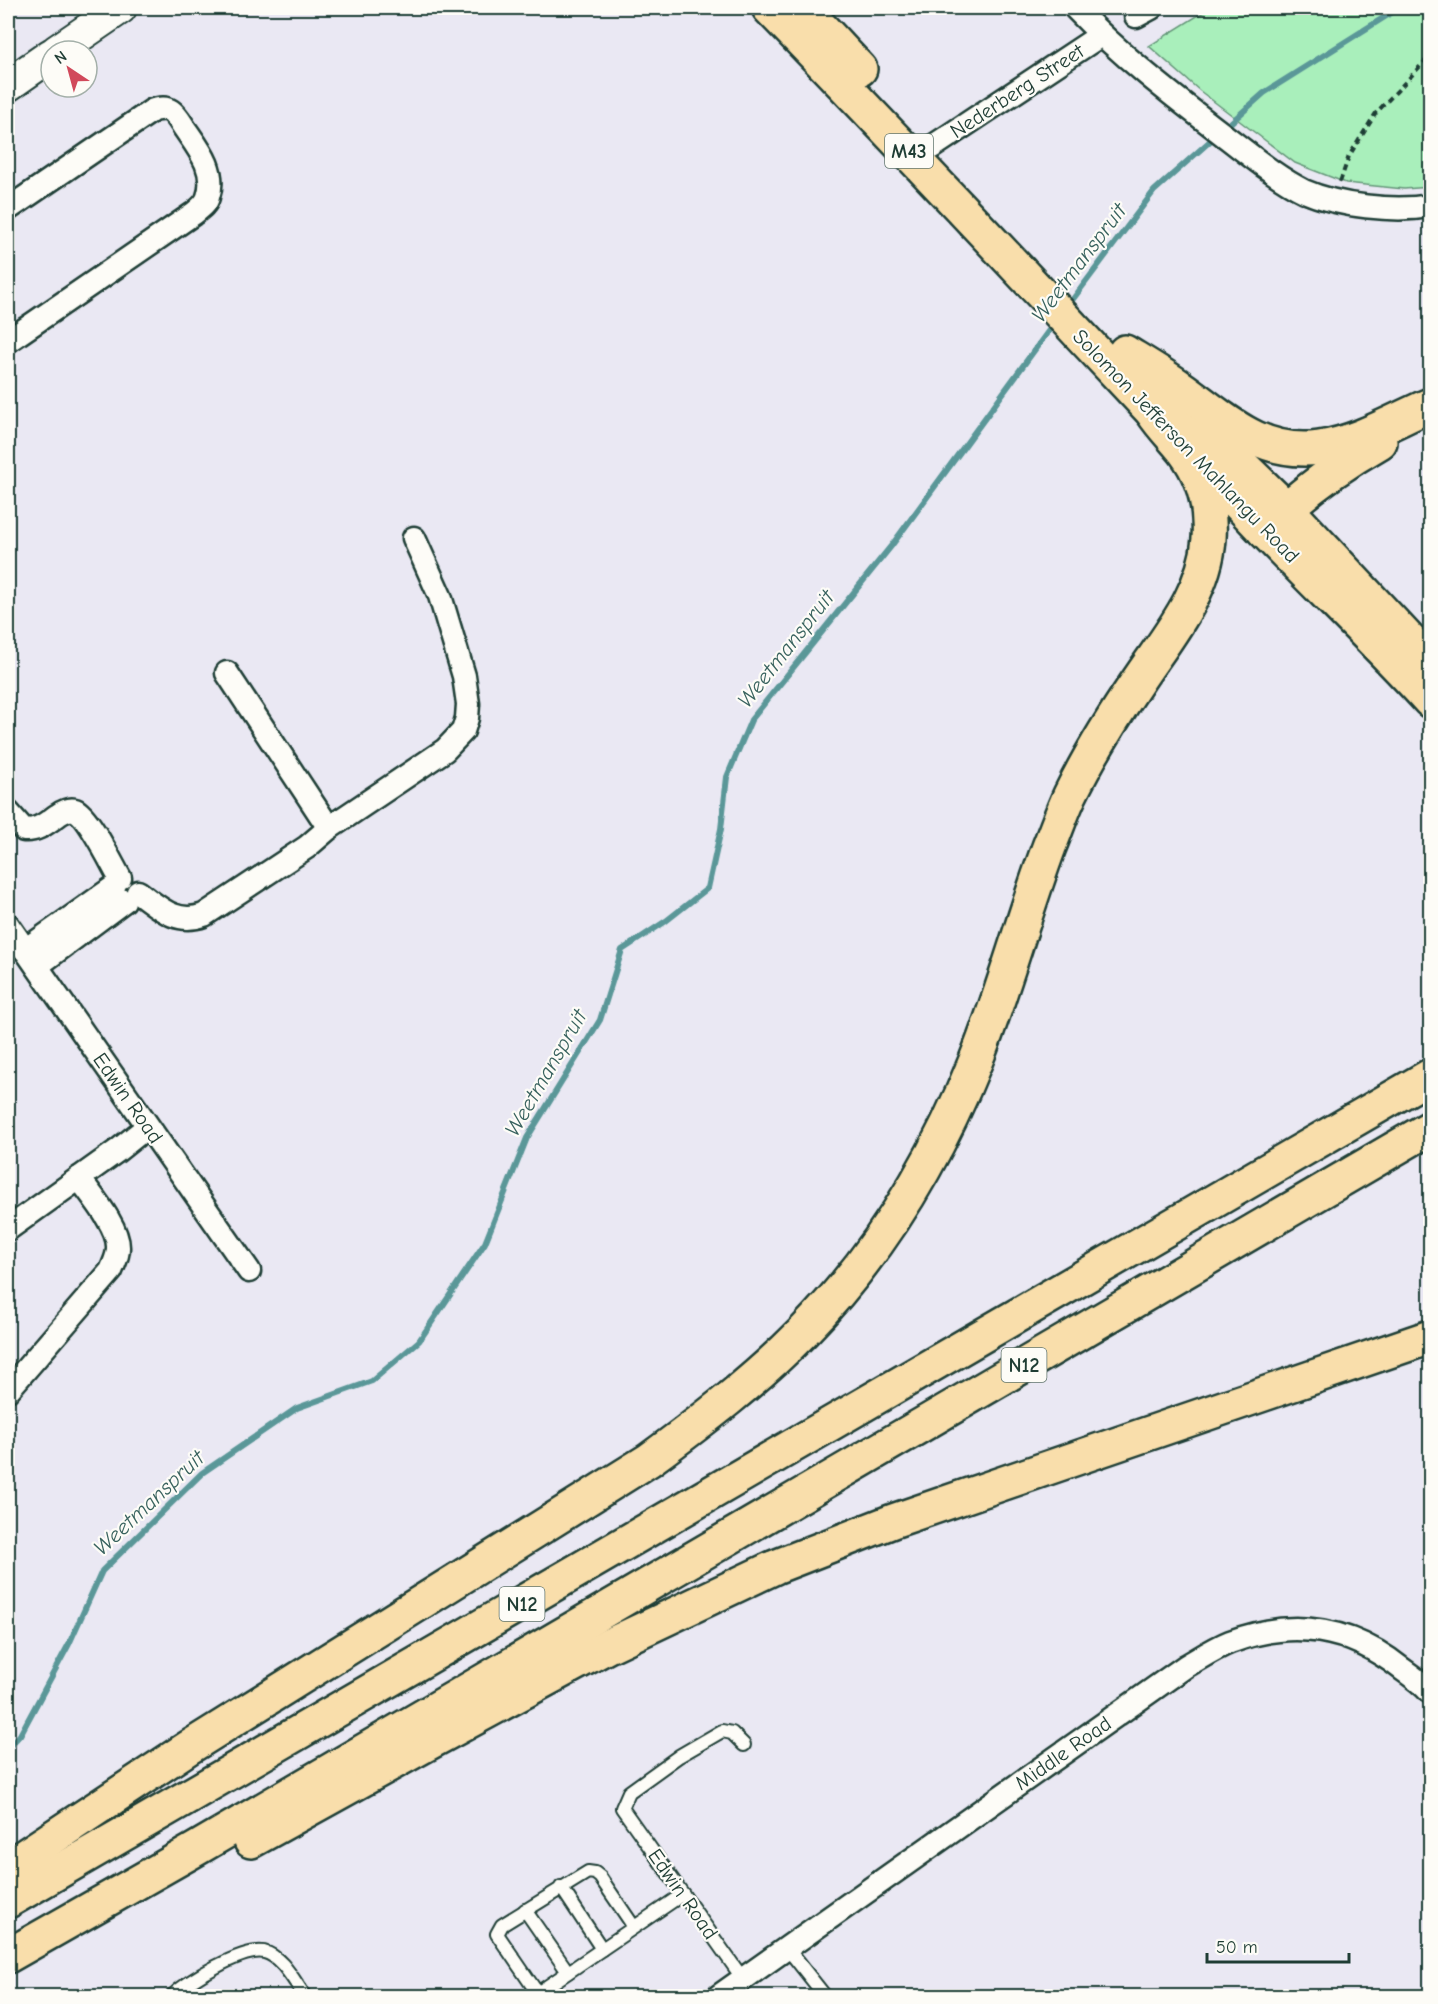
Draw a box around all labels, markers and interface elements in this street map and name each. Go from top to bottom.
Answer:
street label: Nederberg Street [946,38,1089,143]
north arrow [39,39,99,99]
text: N [51,47,70,68]
road number: M43 [885,134,933,168]
water label: Weetmanspruit [1026,197,1133,328]
street label: Solomon Jefferson Mahlangu Road [1068,324,1304,568]
water label: Weetmanspruit [732,583,841,713]
water label: Weetmanspruit [499,1003,594,1141]
street label: Edwin Road [88,1048,168,1148]
road number: N12 [1002,1348,1046,1382]
water label: Weetmanspruit [88,1444,211,1561]
road number: N12 [500,1587,544,1621]
street label: Middle Road [1010,1711,1116,1795]
street label: Edwin Road [643,1844,723,1944]
scale bar [1207,1926,1350,1964]
text: 50 m [1216,1937,1258,1958]

